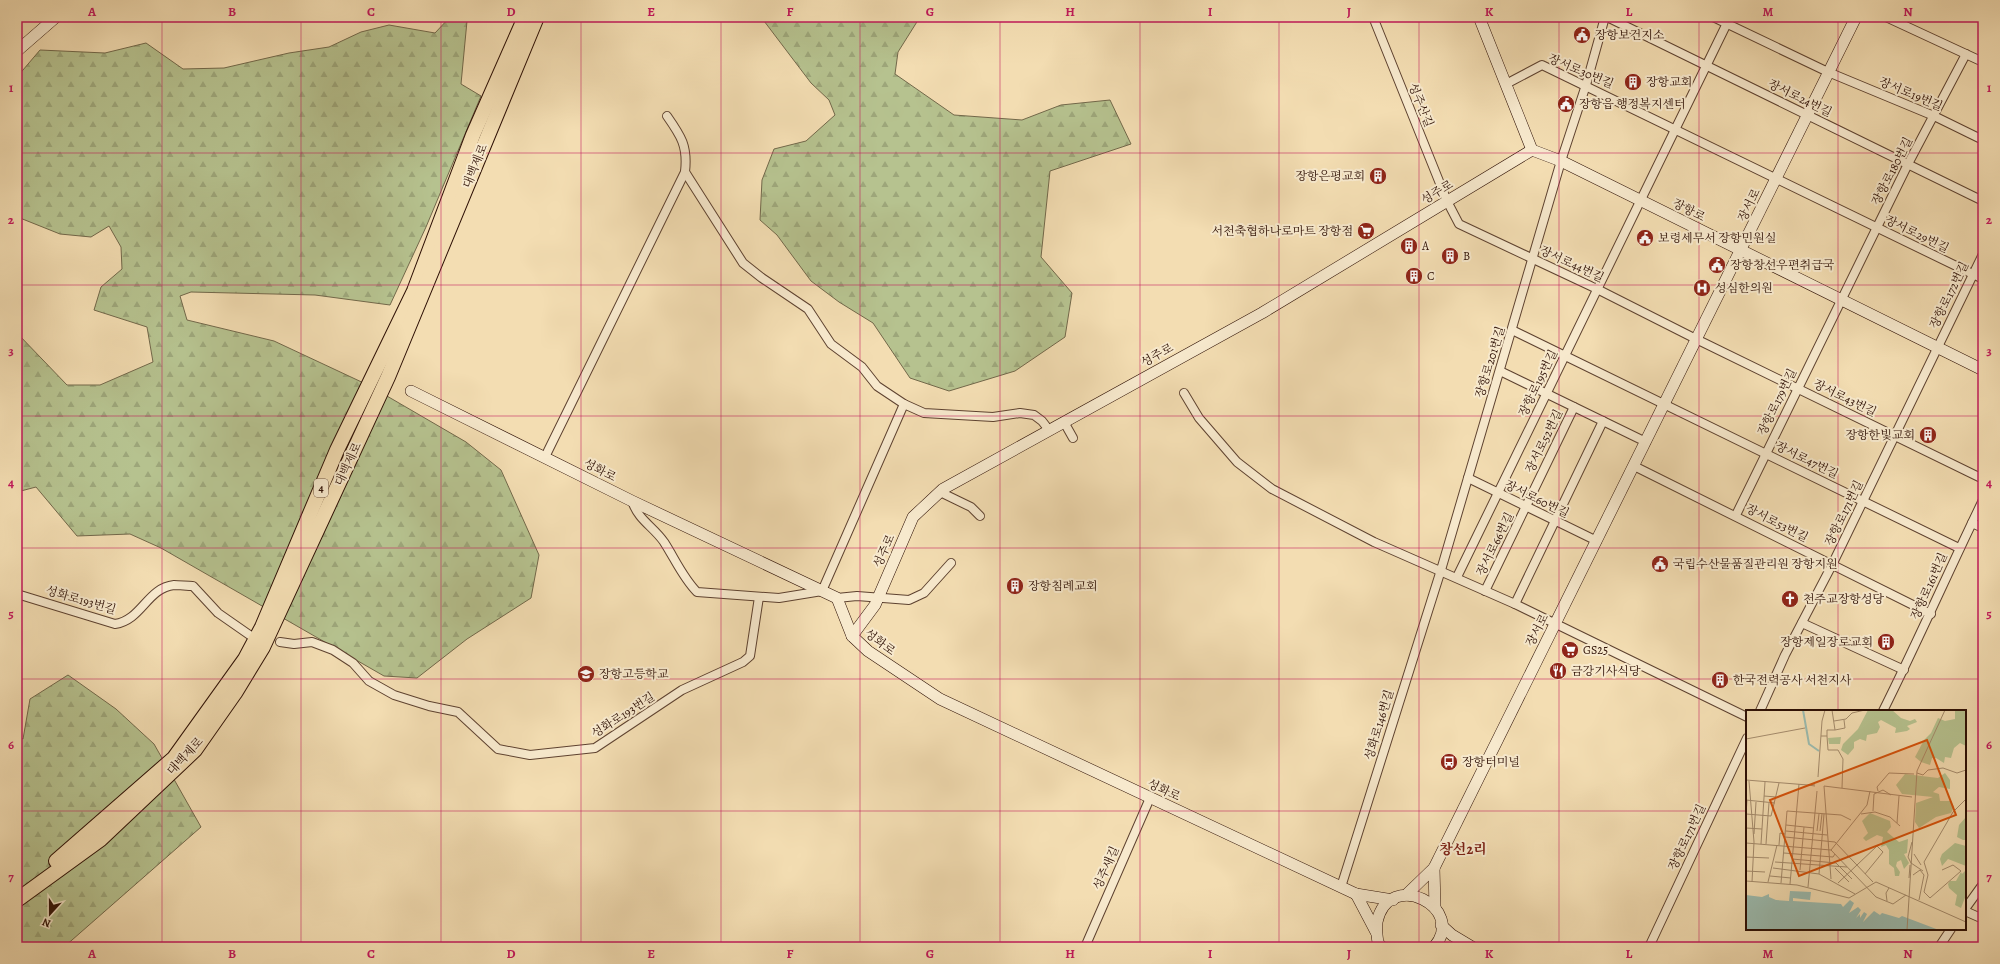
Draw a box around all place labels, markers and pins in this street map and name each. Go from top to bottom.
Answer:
public building icon: 장항보건지소 [1572,25,1592,45]
place label: 장항보건지소 [1595,27,1665,43]
building icon: 장항교회 [1623,72,1643,92]
place label: 장항교회 [1646,74,1692,90]
public building icon: 장항읍 행정복지센터 [1556,94,1576,114]
place label: 장항읍 행정복지센터 [1579,96,1686,112]
building icon: 장항은평교회 [1368,166,1388,186]
place label: 장항은평교회 [1295,168,1365,184]
supermarket icon: 서천축협하나로마트 장항점 [1356,221,1376,241]
place label: 서천축협하나로마트 장항점 [1212,223,1353,239]
public building icon: 보령세무서 장항민원실 [1635,228,1655,248]
place label: 보령세무서 장항민원실 [1658,230,1776,246]
building icon: A [1399,236,1419,256]
place label: A [1421,238,1430,254]
building icon: B [1440,246,1460,266]
place label: B [1463,248,1470,264]
public building icon: 장항창선우편취급국 [1707,255,1727,275]
place label: 장항창선우편취급국 [1730,257,1835,273]
building icon: C [1404,266,1424,286]
place label: C [1427,268,1435,284]
hospital icon: 성심한의원 [1692,278,1712,298]
place label: 성심한의원 [1715,280,1773,296]
building icon: 장항한빛교회 [1918,425,1938,445]
place label: 장항한빛교회 [1845,427,1915,443]
public building icon: 국립수산물품질관리원 장항지원 [1650,554,1670,574]
place label: 국립수산물품질관리원 장항지원 [1673,556,1838,572]
building icon: 장항침례교회 [1005,576,1025,596]
place label: 장항침례교회 [1028,578,1098,594]
church icon: 천주교장항성당 [1780,589,1800,609]
place label: 천주교장항성당 [1803,591,1885,607]
building icon: 장항제일장로교회 [1876,632,1896,652]
place label: 장항제일장로교회 [1780,634,1873,650]
supermarket icon: GS25 [1560,640,1580,660]
place label: GS25 [1583,642,1608,658]
restaurant icon: 금강기사식당 [1548,661,1568,681]
place label: 금강기사식당 [1571,663,1641,679]
school or university icon: 장항고등학교 [576,664,596,684]
place label: 장항고등학교 [599,666,669,682]
building icon: 한국전력공사 서천지사 [1710,670,1730,690]
place label: 한국전력공사 서천지사 [1733,672,1852,688]
bus stop icon: 장항터미널 [1439,752,1459,772]
place label: 장항터미널 [1462,754,1520,770]

